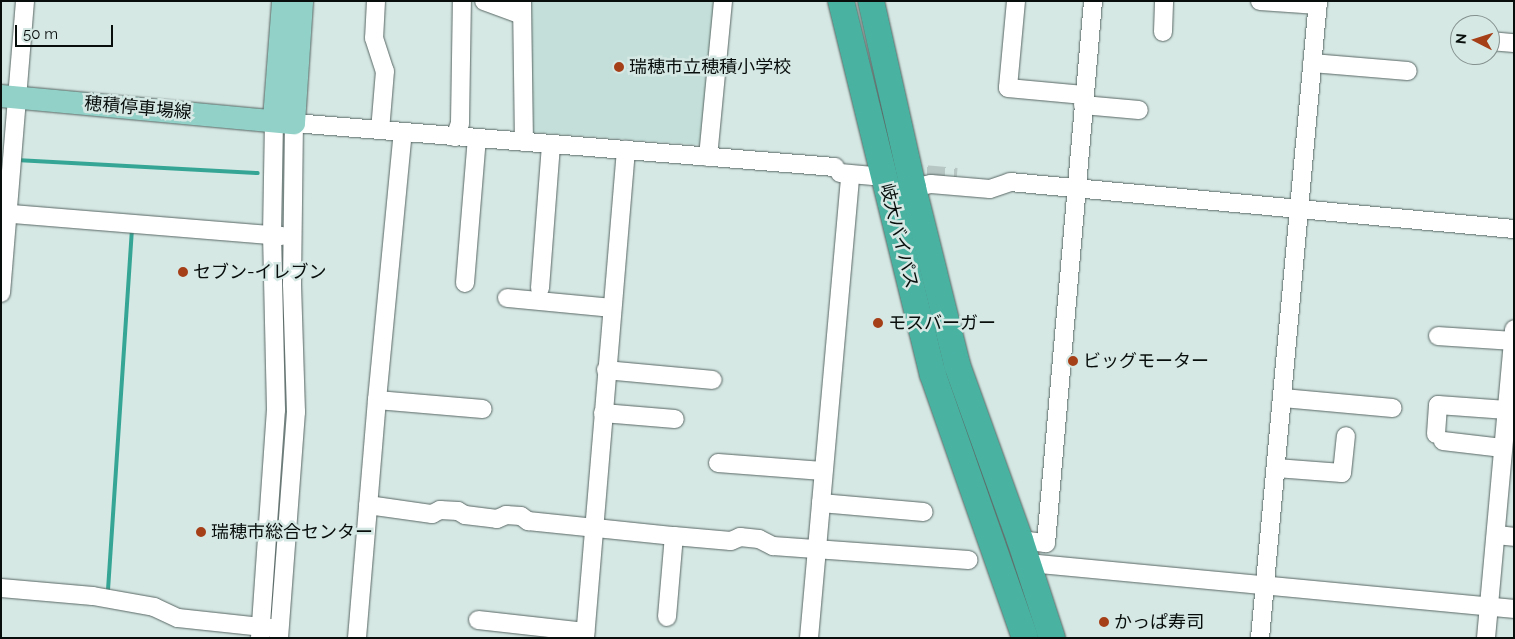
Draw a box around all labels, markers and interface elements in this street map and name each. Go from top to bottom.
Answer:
scale bar [18,15,115,47]
north arrow [1450,15,1500,65]
text: 50 m [23,25,58,43]
text: N [1453,33,1469,45]
place label: 瑞穂市立穂積小学校 [629,56,791,78]
marker: 瑞穂市立穂積小学校 [613,61,625,73]
street label: 穂積停車場線 [83,93,193,123]
street label: 岐大バイパス [875,181,923,291]
place label: セブン-イレブン [193,261,327,283]
marker: セブン-イレブン [177,266,189,278]
place label: モスバーガー [888,312,996,334]
marker: モスバーガー [872,317,884,329]
place label: ビッグモーター [1083,350,1209,372]
marker: ビッグモーター [1067,355,1079,367]
place label: 瑞穂市総合センター [211,521,373,543]
marker: 瑞穂市総合センター [195,526,207,538]
place label: かっぱ寿司 [1114,611,1204,633]
marker: かっぱ寿司 [1098,616,1110,628]

